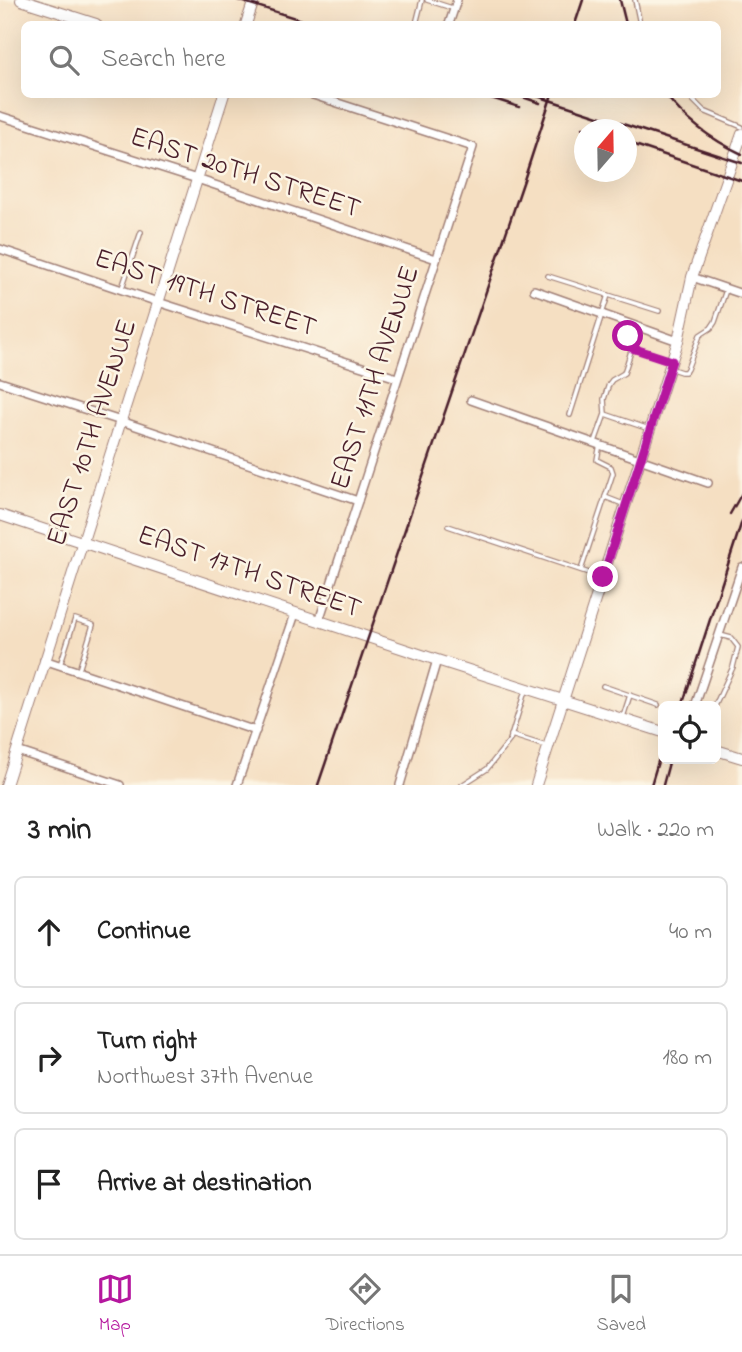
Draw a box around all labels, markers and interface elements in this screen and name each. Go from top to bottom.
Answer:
search box [21,21,721,98]
icon: search [45,41,83,79]
text: Search here [101,41,226,79]
street label: EAST 20TH STREET [125,117,365,231]
north arrow [574,119,637,182]
street label: EAST 19TH STREET [89,239,321,349]
street label: EAST 11TH AVENUE [320,261,432,495]
street label: EAST 10TH AVENUE [37,314,149,552]
route start [612,320,643,351]
street label: EAST 17TH STREET [131,515,367,631]
route end [587,561,618,592]
map controls [658,701,721,764]
button: locate [658,701,721,764]
text: 3 min [28,809,91,853]
text: Walk · 220 m [597,814,714,847]
icon: ahead [30,913,68,951]
text: Continue [97,913,190,951]
text: 40 m [669,916,712,949]
text: Turn right [97,1023,197,1061]
icon: right [30,1039,68,1077]
text: 180 m [663,1042,712,1075]
text: Northwest 37th Avenue [97,1061,313,1094]
icon: arrive [30,1165,68,1203]
text: Arrive at destination [97,1165,312,1203]
tab: Map [96,1270,134,1339]
tab: Directions [326,1270,405,1339]
tab: Saved [597,1270,646,1339]

